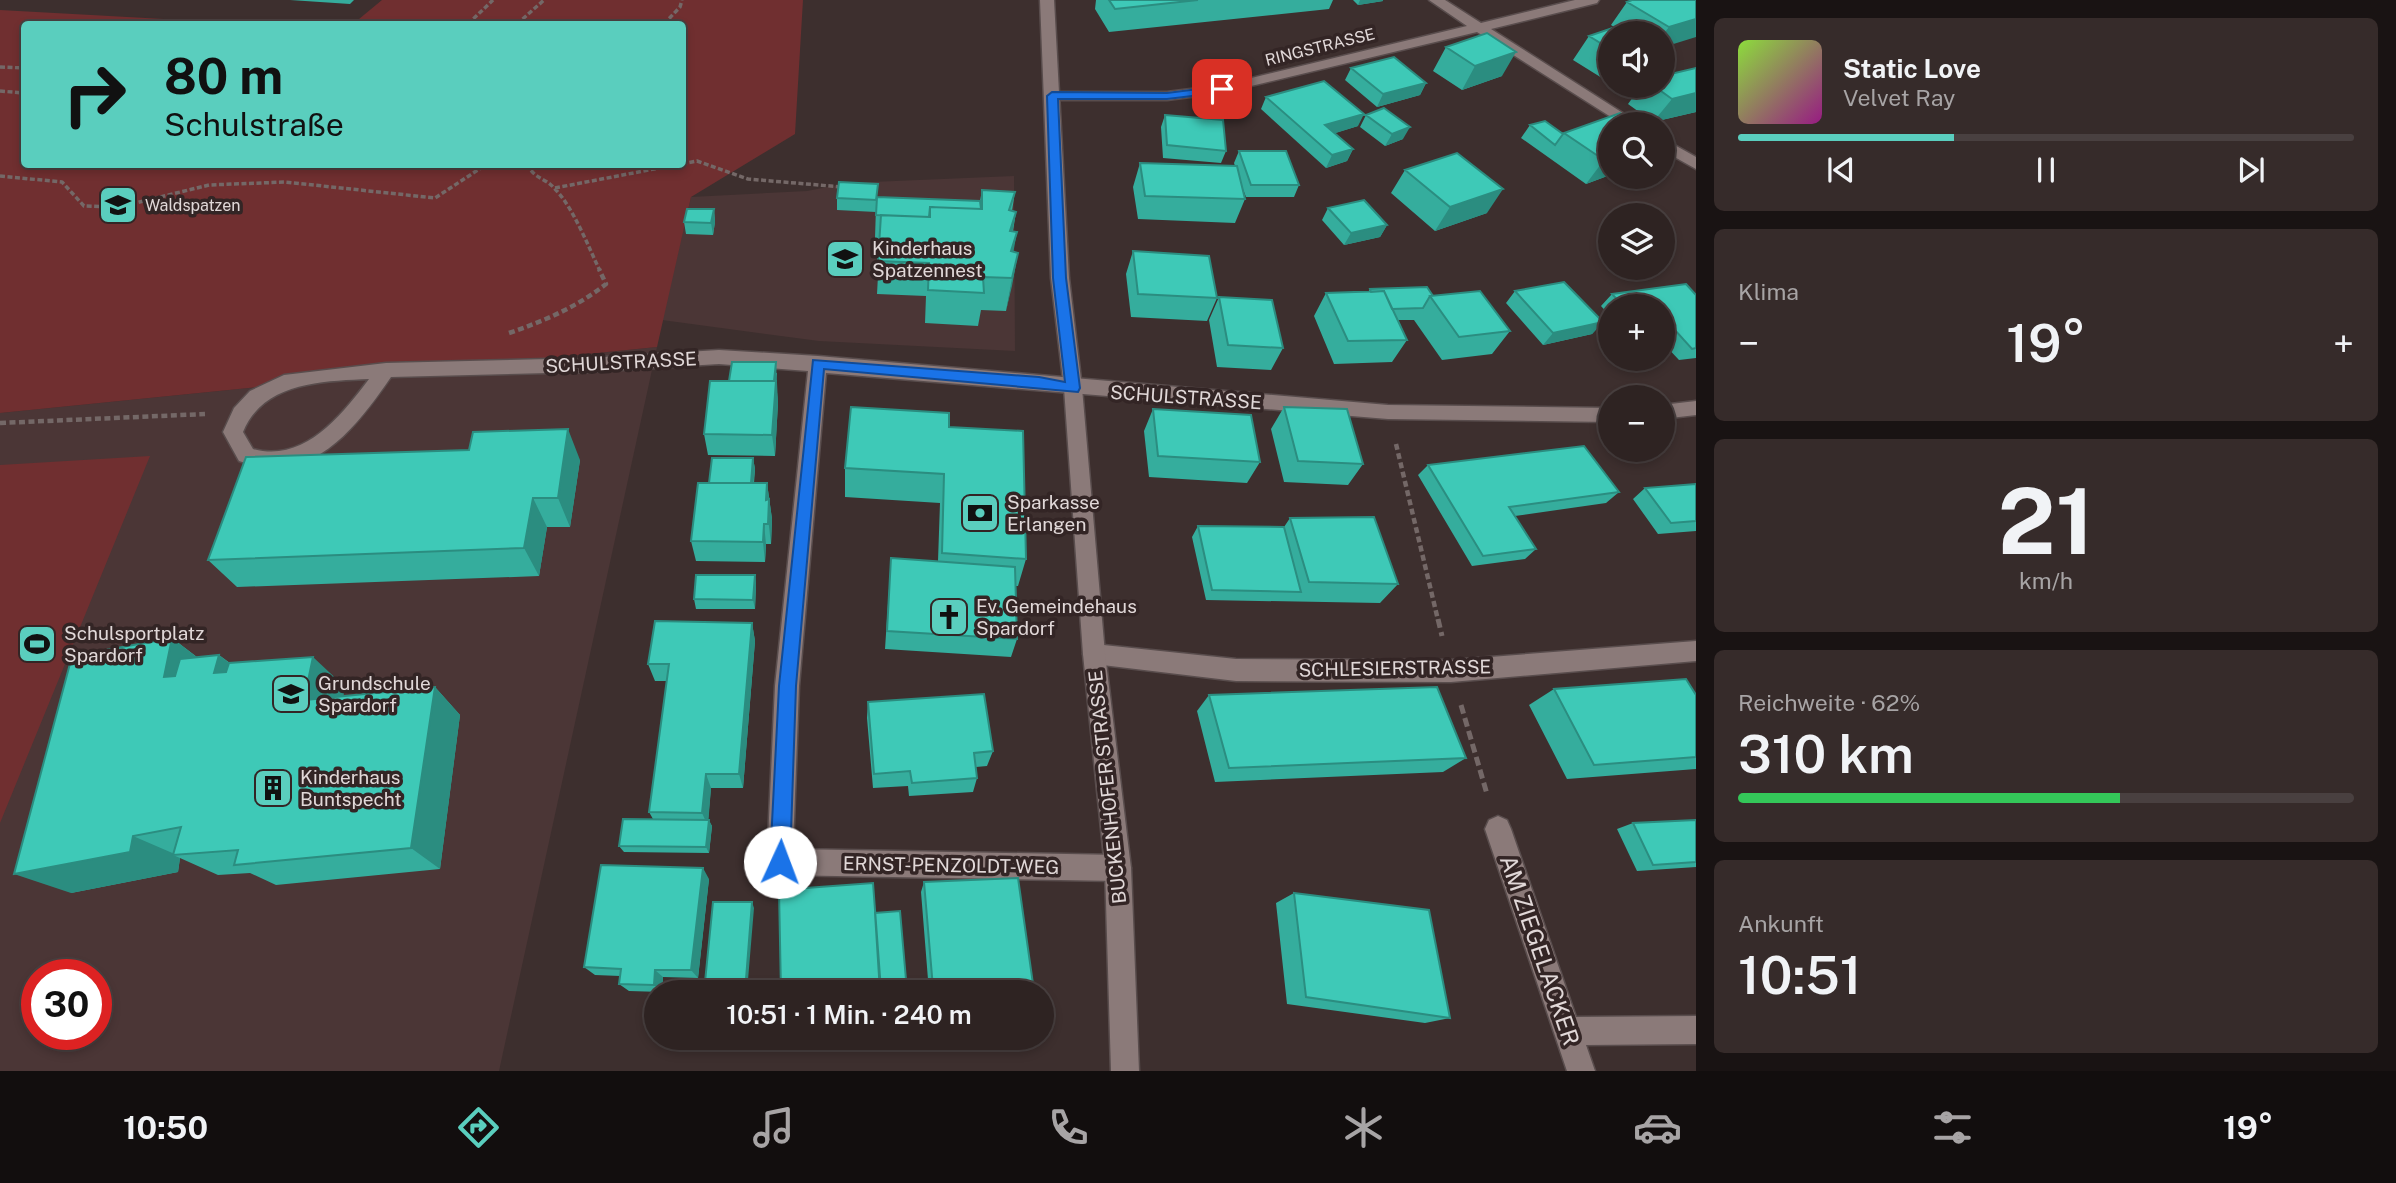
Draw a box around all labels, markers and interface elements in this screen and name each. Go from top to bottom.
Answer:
map controls [1598,21,1675,462]
button: sound [1598,21,1675,98]
street label: RINGSTRASSE [1263,24,1377,70]
text: 80 m [164,47,283,105]
icon: right [49,49,140,140]
text: Static Love [1843,53,1981,84]
pin [1192,59,1252,119]
icon: arrive [1203,70,1241,108]
text: Velvet Ray [1843,84,1955,111]
text: Schulstraße [164,106,344,143]
button: search [1598,112,1675,189]
icon: previous [1822,151,1860,189]
icon: pause [2027,151,2065,189]
icon: next [2232,151,2270,189]
school or university icon: Waldspatzen [97,184,139,226]
place label: Waldspatzen [145,196,241,215]
button: layers [1598,203,1675,280]
place label: Kinderhaus Spatzennest [872,237,983,281]
school or university icon: Kinderhaus Spatzennest [824,238,866,280]
text: Klima [1738,278,1799,305]
button: + [1598,294,1675,371]
text: 19° [2006,313,2086,374]
text: − [1738,321,1759,366]
text: + [2333,321,2354,366]
street label: SCHULSTRASSE [545,347,697,377]
street label: SCHULSTRASSE [1110,381,1262,413]
button: − [1598,385,1675,462]
text: 21 [1998,468,2094,574]
place label: Sparkasse Erlangen [1007,491,1100,535]
bank icon: Sparkasse Erlangen [959,492,1001,534]
text: km/h [2019,567,2073,594]
place label: Ev. Gemeindehaus Spardorf [976,595,1137,639]
church icon: Ev. Gemeindehaus Spardorf [928,596,970,638]
place label: Schulsportplatz Spardorf [64,622,204,666]
sports icon: Schulsportplatz Spardorf [16,623,58,665]
street label: SCHLESIERSTRASSE [1299,655,1491,681]
street label: BUCKENHOFER STRASSE [1084,669,1130,905]
place label: Grundschule Spardorf [318,672,431,716]
school or university icon: Grundschule Spardorf [270,673,312,715]
text: Reichweite · 62% [1738,689,1920,716]
text: 310 km [1738,724,1914,785]
place label: Kinderhaus Buntspecht [300,766,402,810]
building icon: Kinderhaus Buntspecht [252,767,294,809]
position arrow [743,825,817,899]
street label: AM ZIEGELACKER [1495,851,1585,1049]
street label: ERNST-PENZOLDT-WEG [843,852,1059,878]
text: Ankunft [1738,910,1824,937]
text: 10:51 [1738,945,1862,1006]
speed limit sign: 30 [21,959,112,1050]
text: 10:51 · 1 Min. · 240 m [726,999,972,1030]
icon: directions [454,1103,503,1152]
icon: music [749,1103,798,1152]
icon: phone [1044,1103,1093,1152]
icon: climate [1339,1103,1388,1152]
icon: car [1633,1103,1682,1152]
icon: filters [1928,1103,1977,1152]
text: 10:50 [123,1109,208,1146]
text: 19° [2223,1109,2273,1146]

